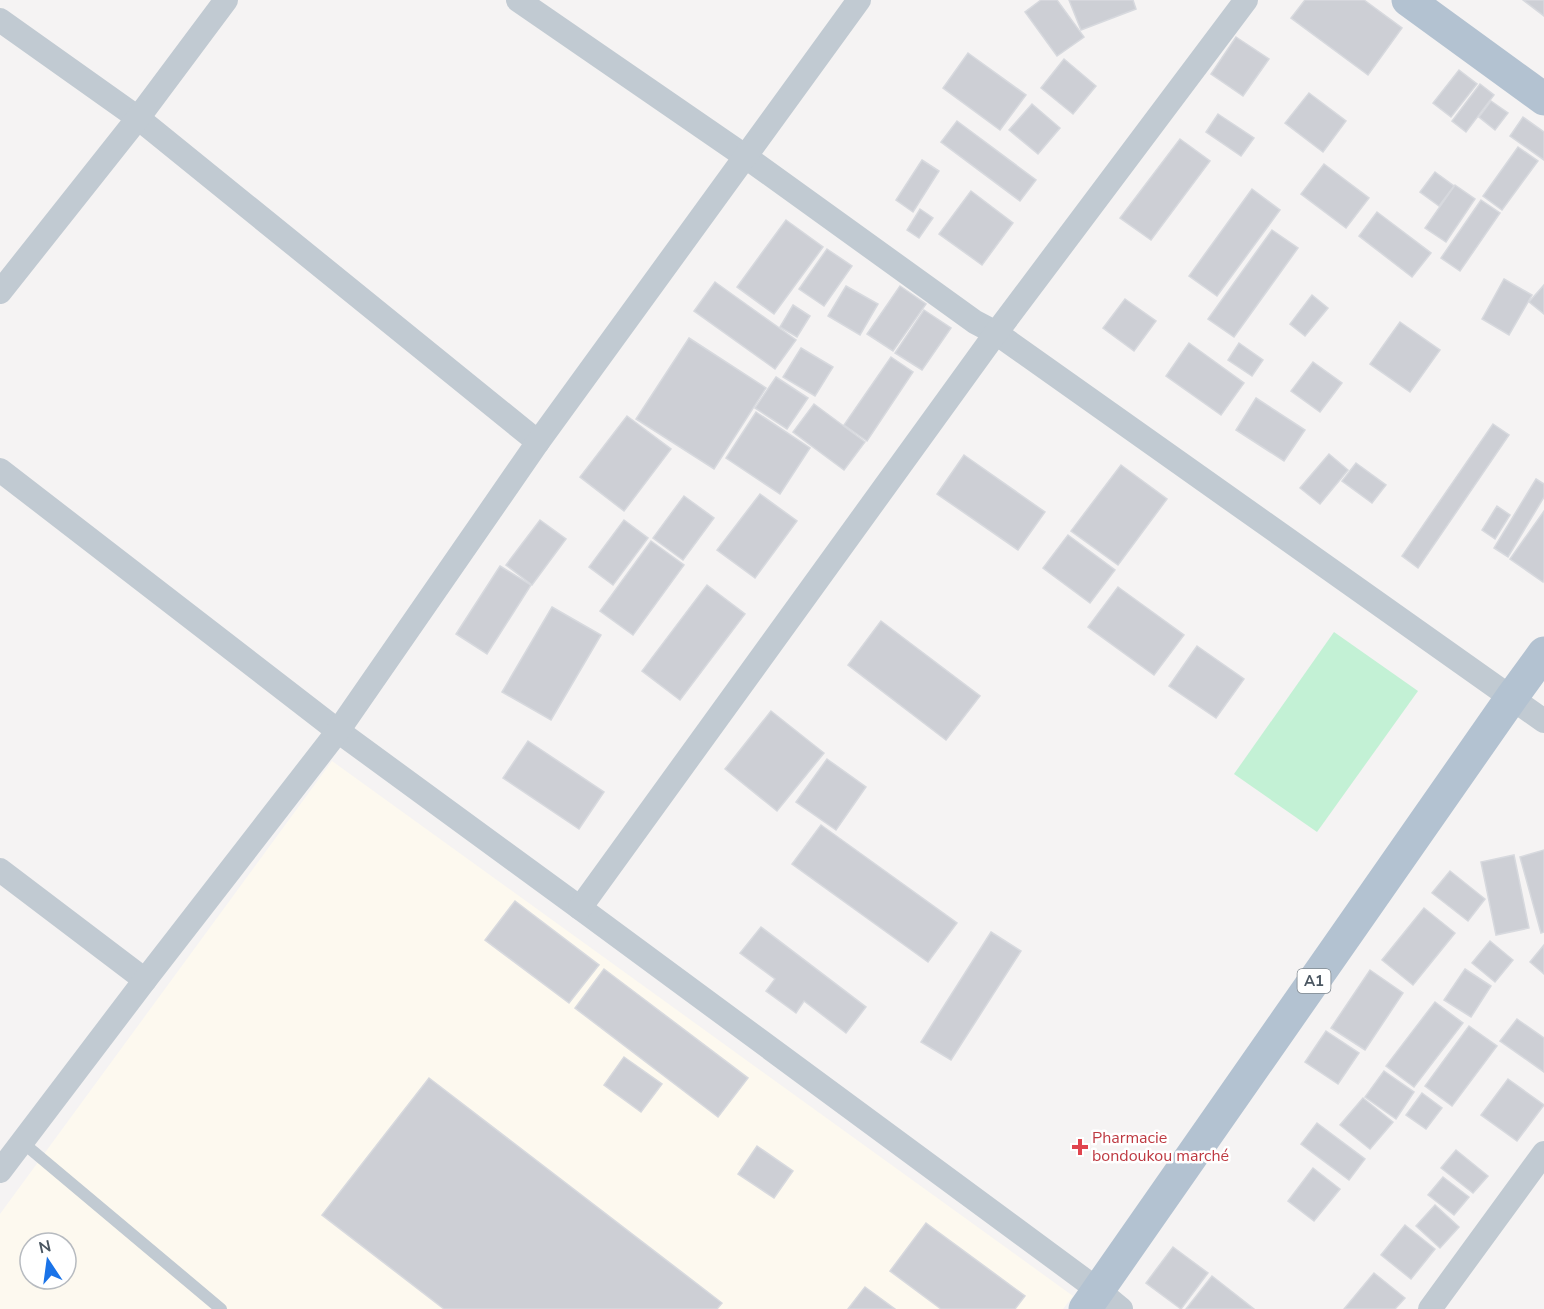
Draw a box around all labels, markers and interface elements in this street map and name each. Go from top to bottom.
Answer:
road number: A1 [1298,969,1330,993]
place label: Pharmacie bondoukou marché [1092,1127,1229,1167]
marker: Pharmacie bondoukou marché [1073,1140,1087,1154]
north arrow [18,1231,78,1291]
text: N [37,1235,53,1259]

